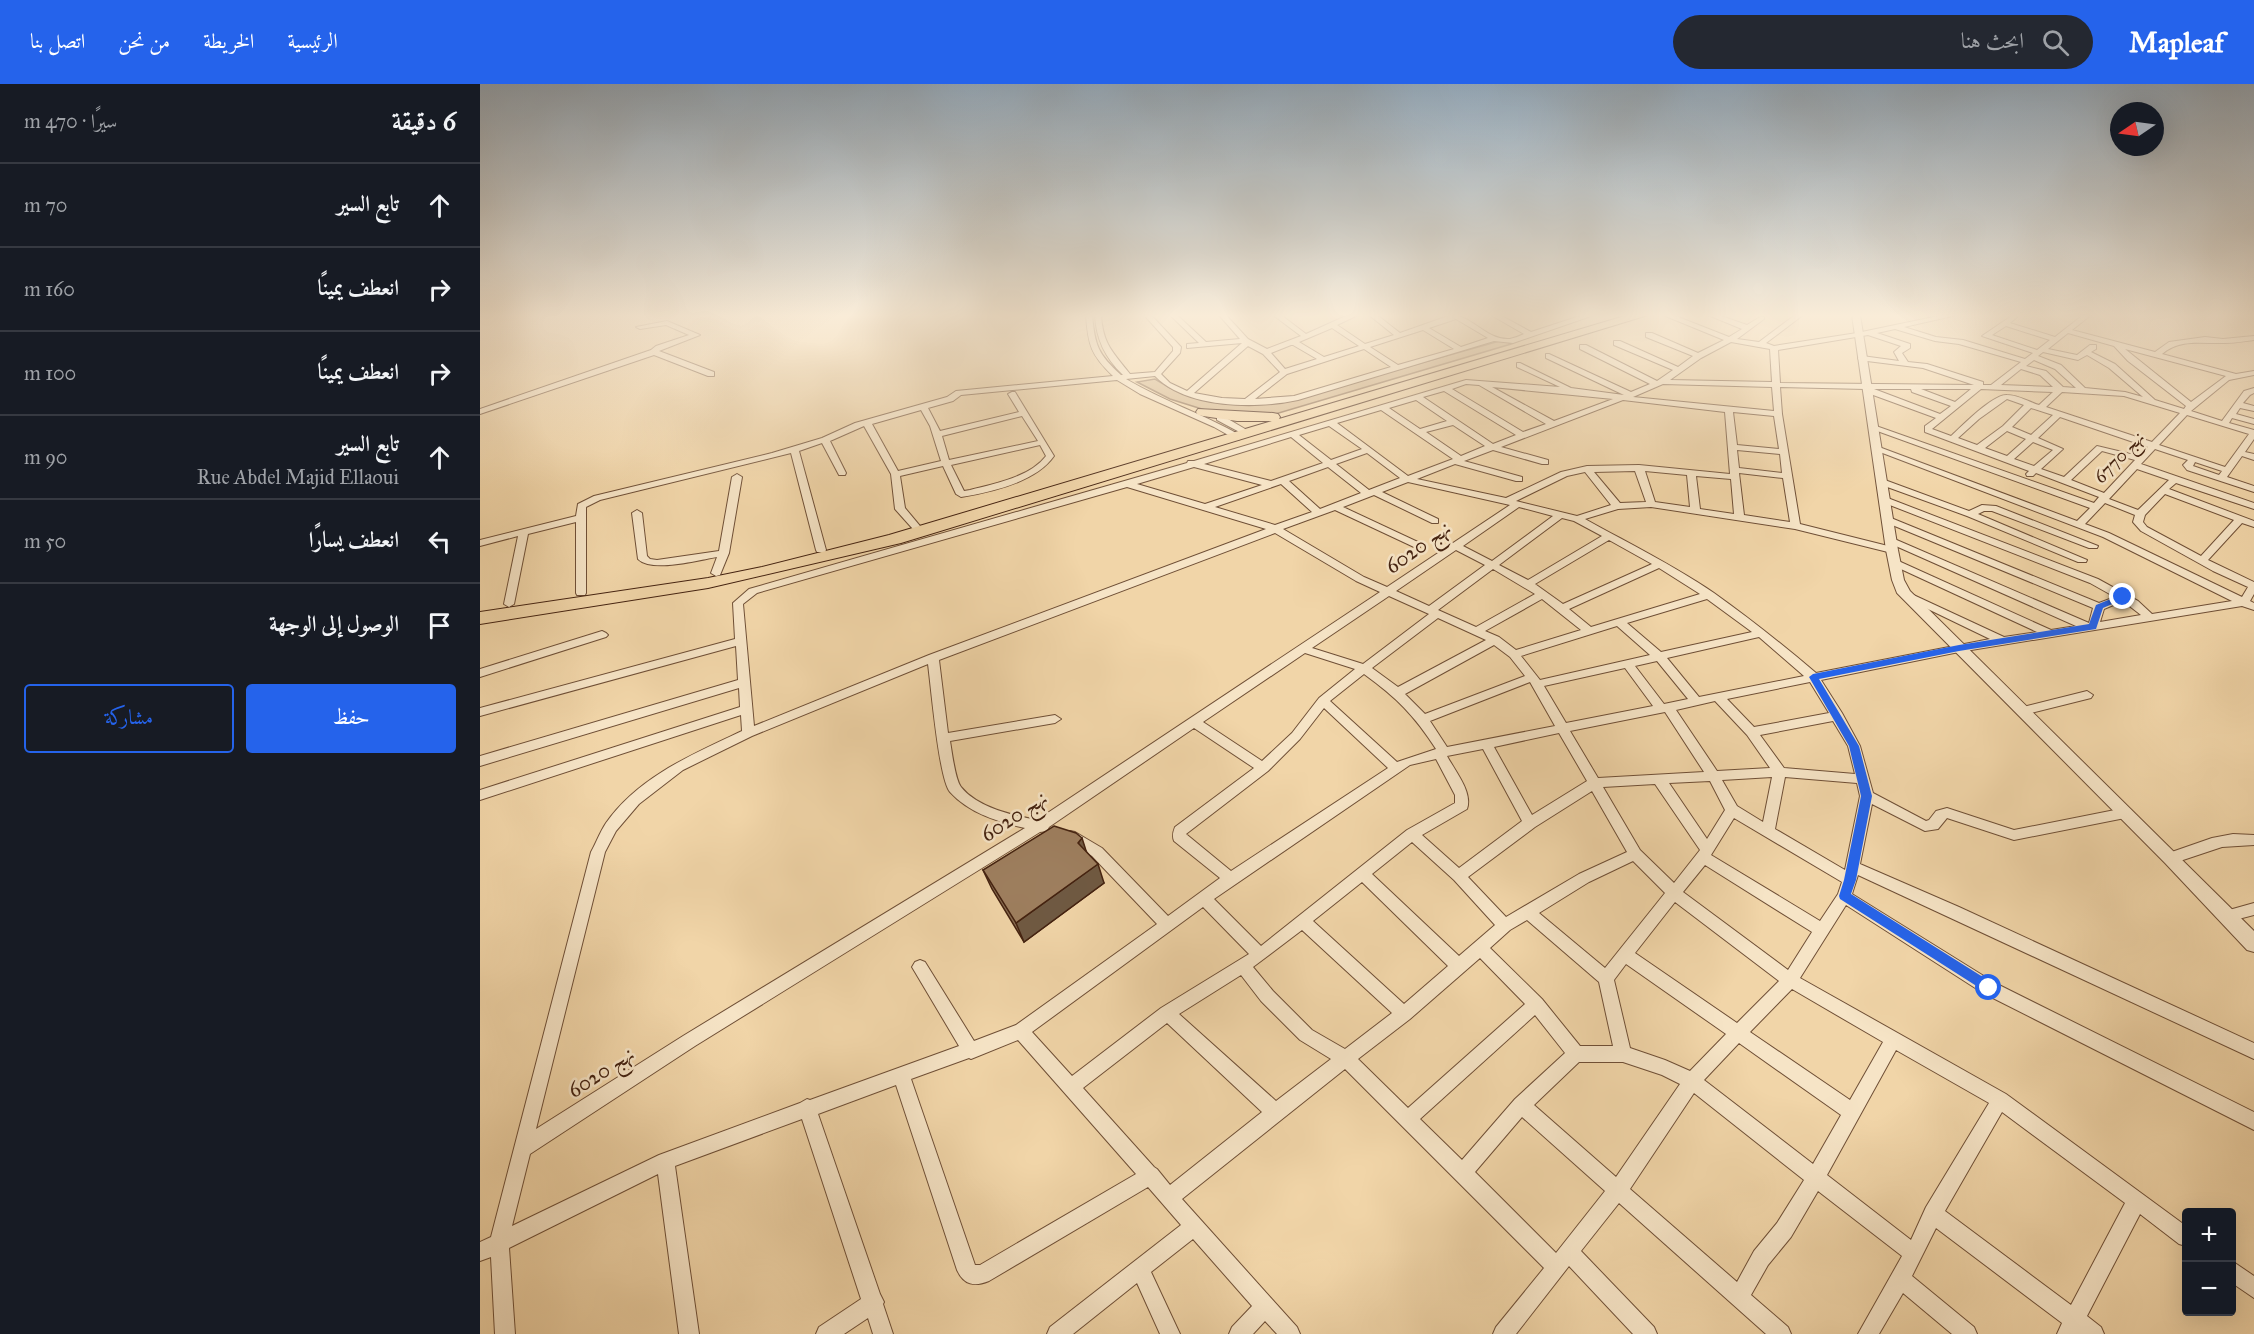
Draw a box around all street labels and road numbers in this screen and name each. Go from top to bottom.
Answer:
street label: نهج 6770 [2089,426,2153,491]
street label: نهج 6020 [1380,515,1459,584]
street label: نهج 6020 [976,785,1056,852]
street label: نهج 6020 [563,1041,643,1108]

